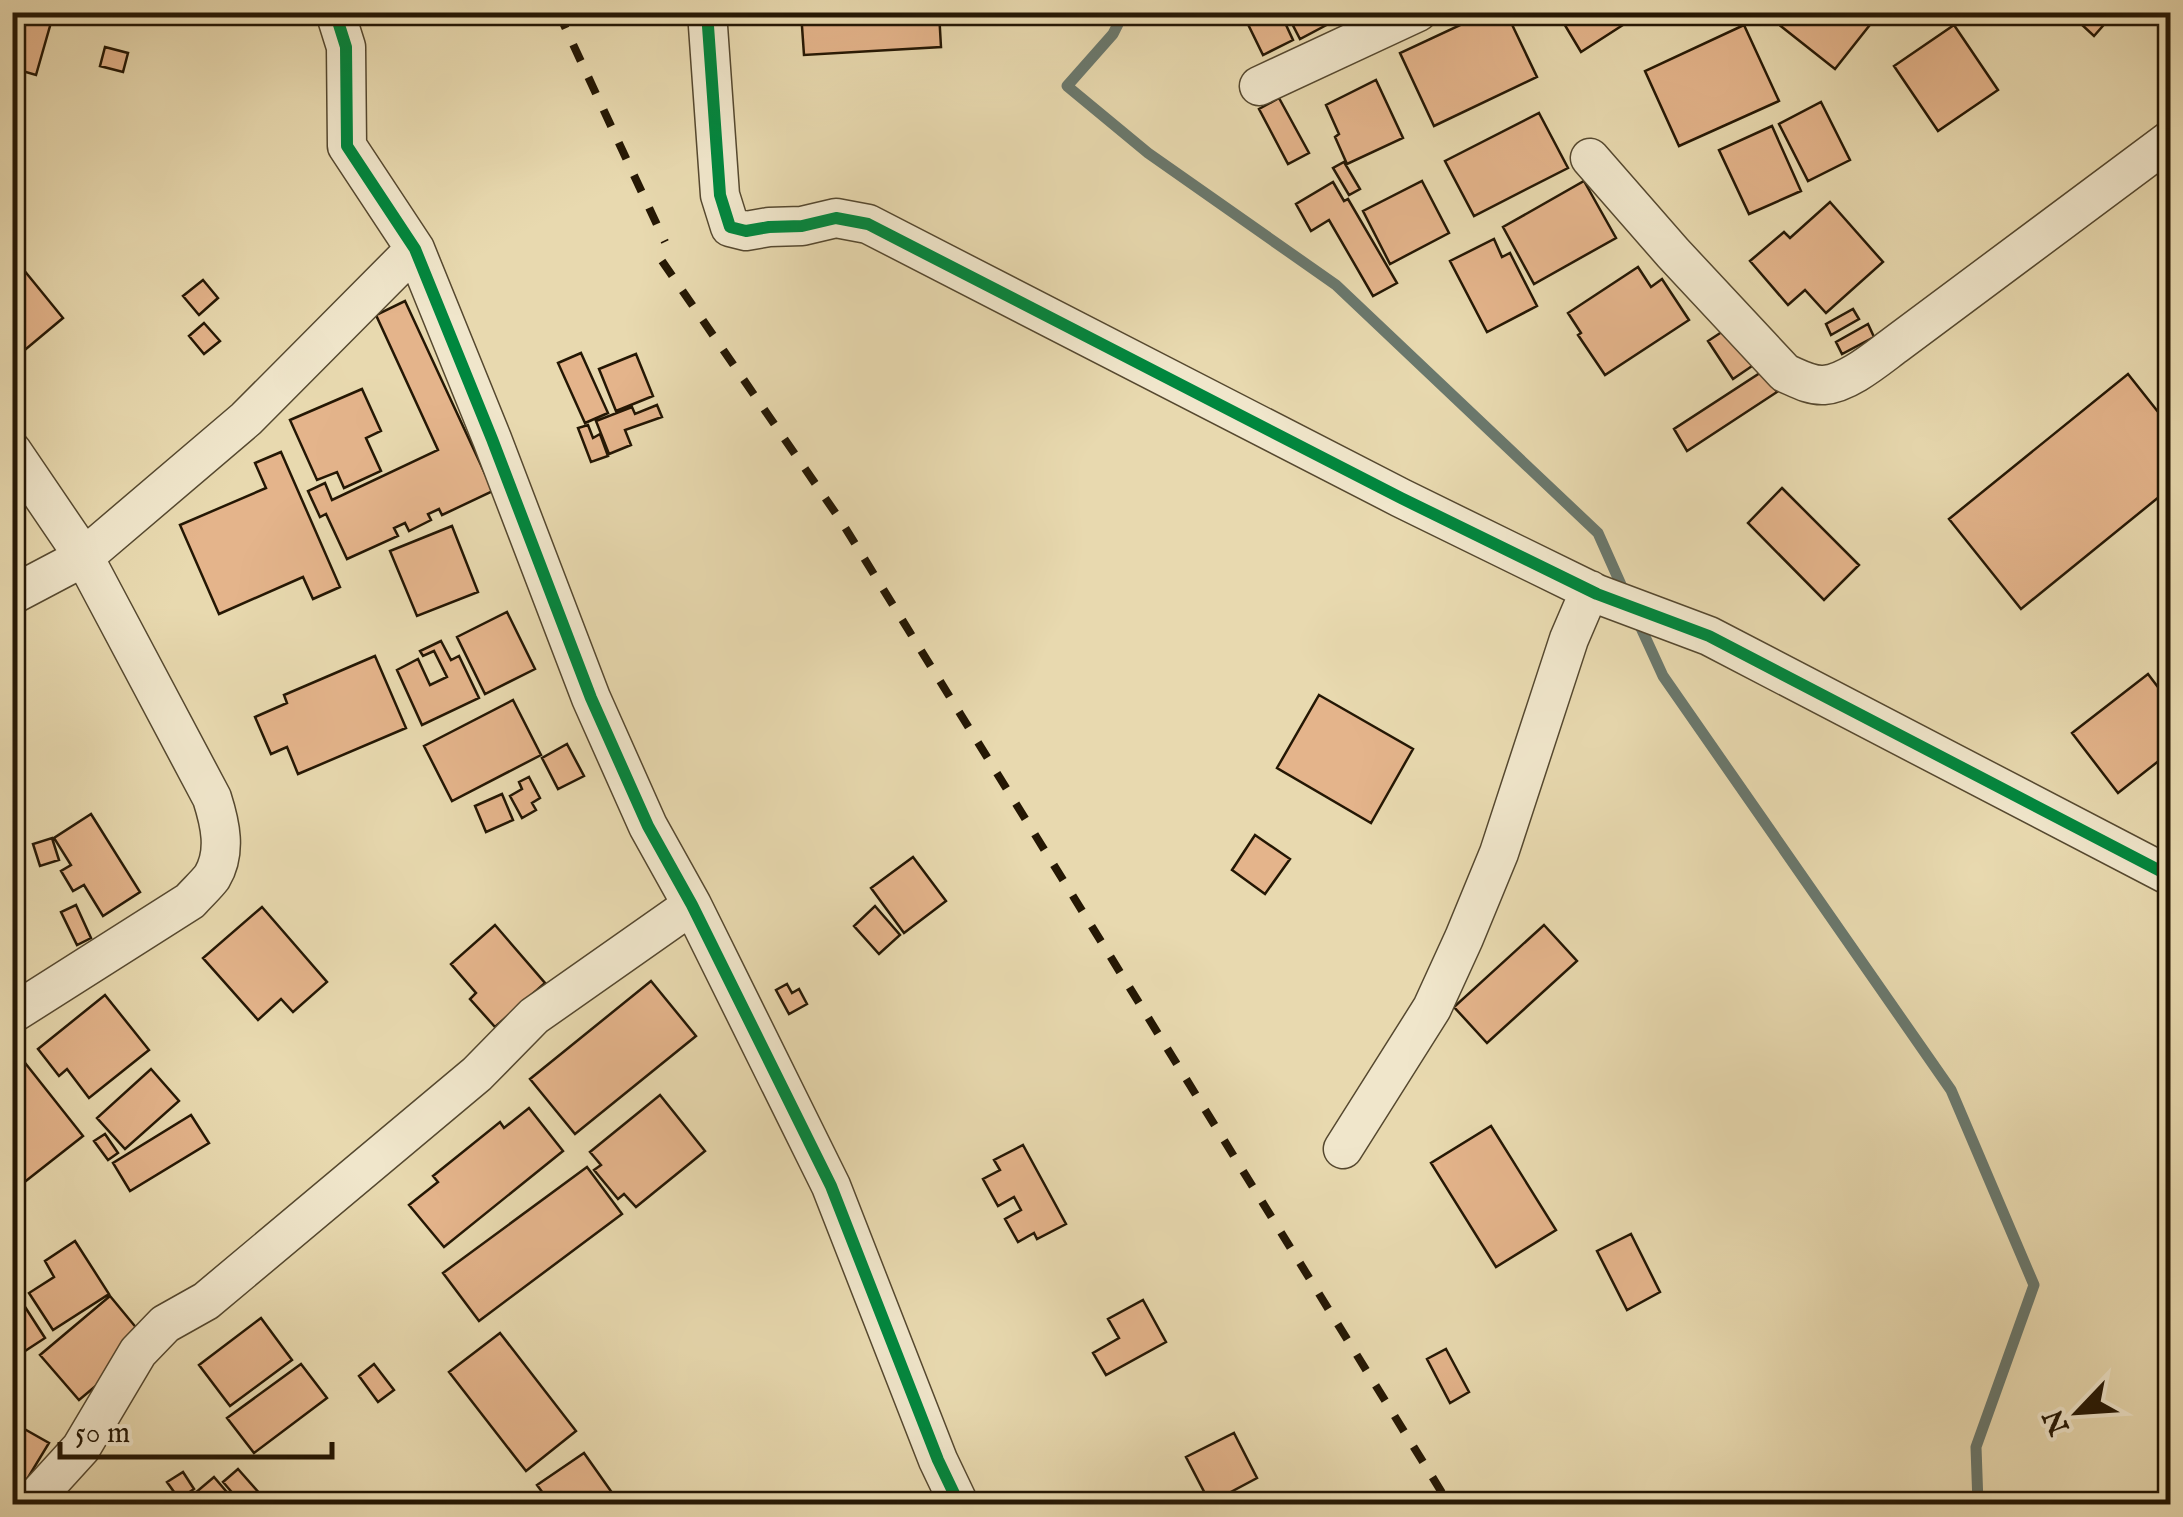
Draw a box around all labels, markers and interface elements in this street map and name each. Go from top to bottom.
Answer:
north arrow [2028,1362,2128,1462]
scale bar [60,1397,332,1459]
text: N [2037,1403,2079,1441]
text: 50 m [75,1415,130,1453]

